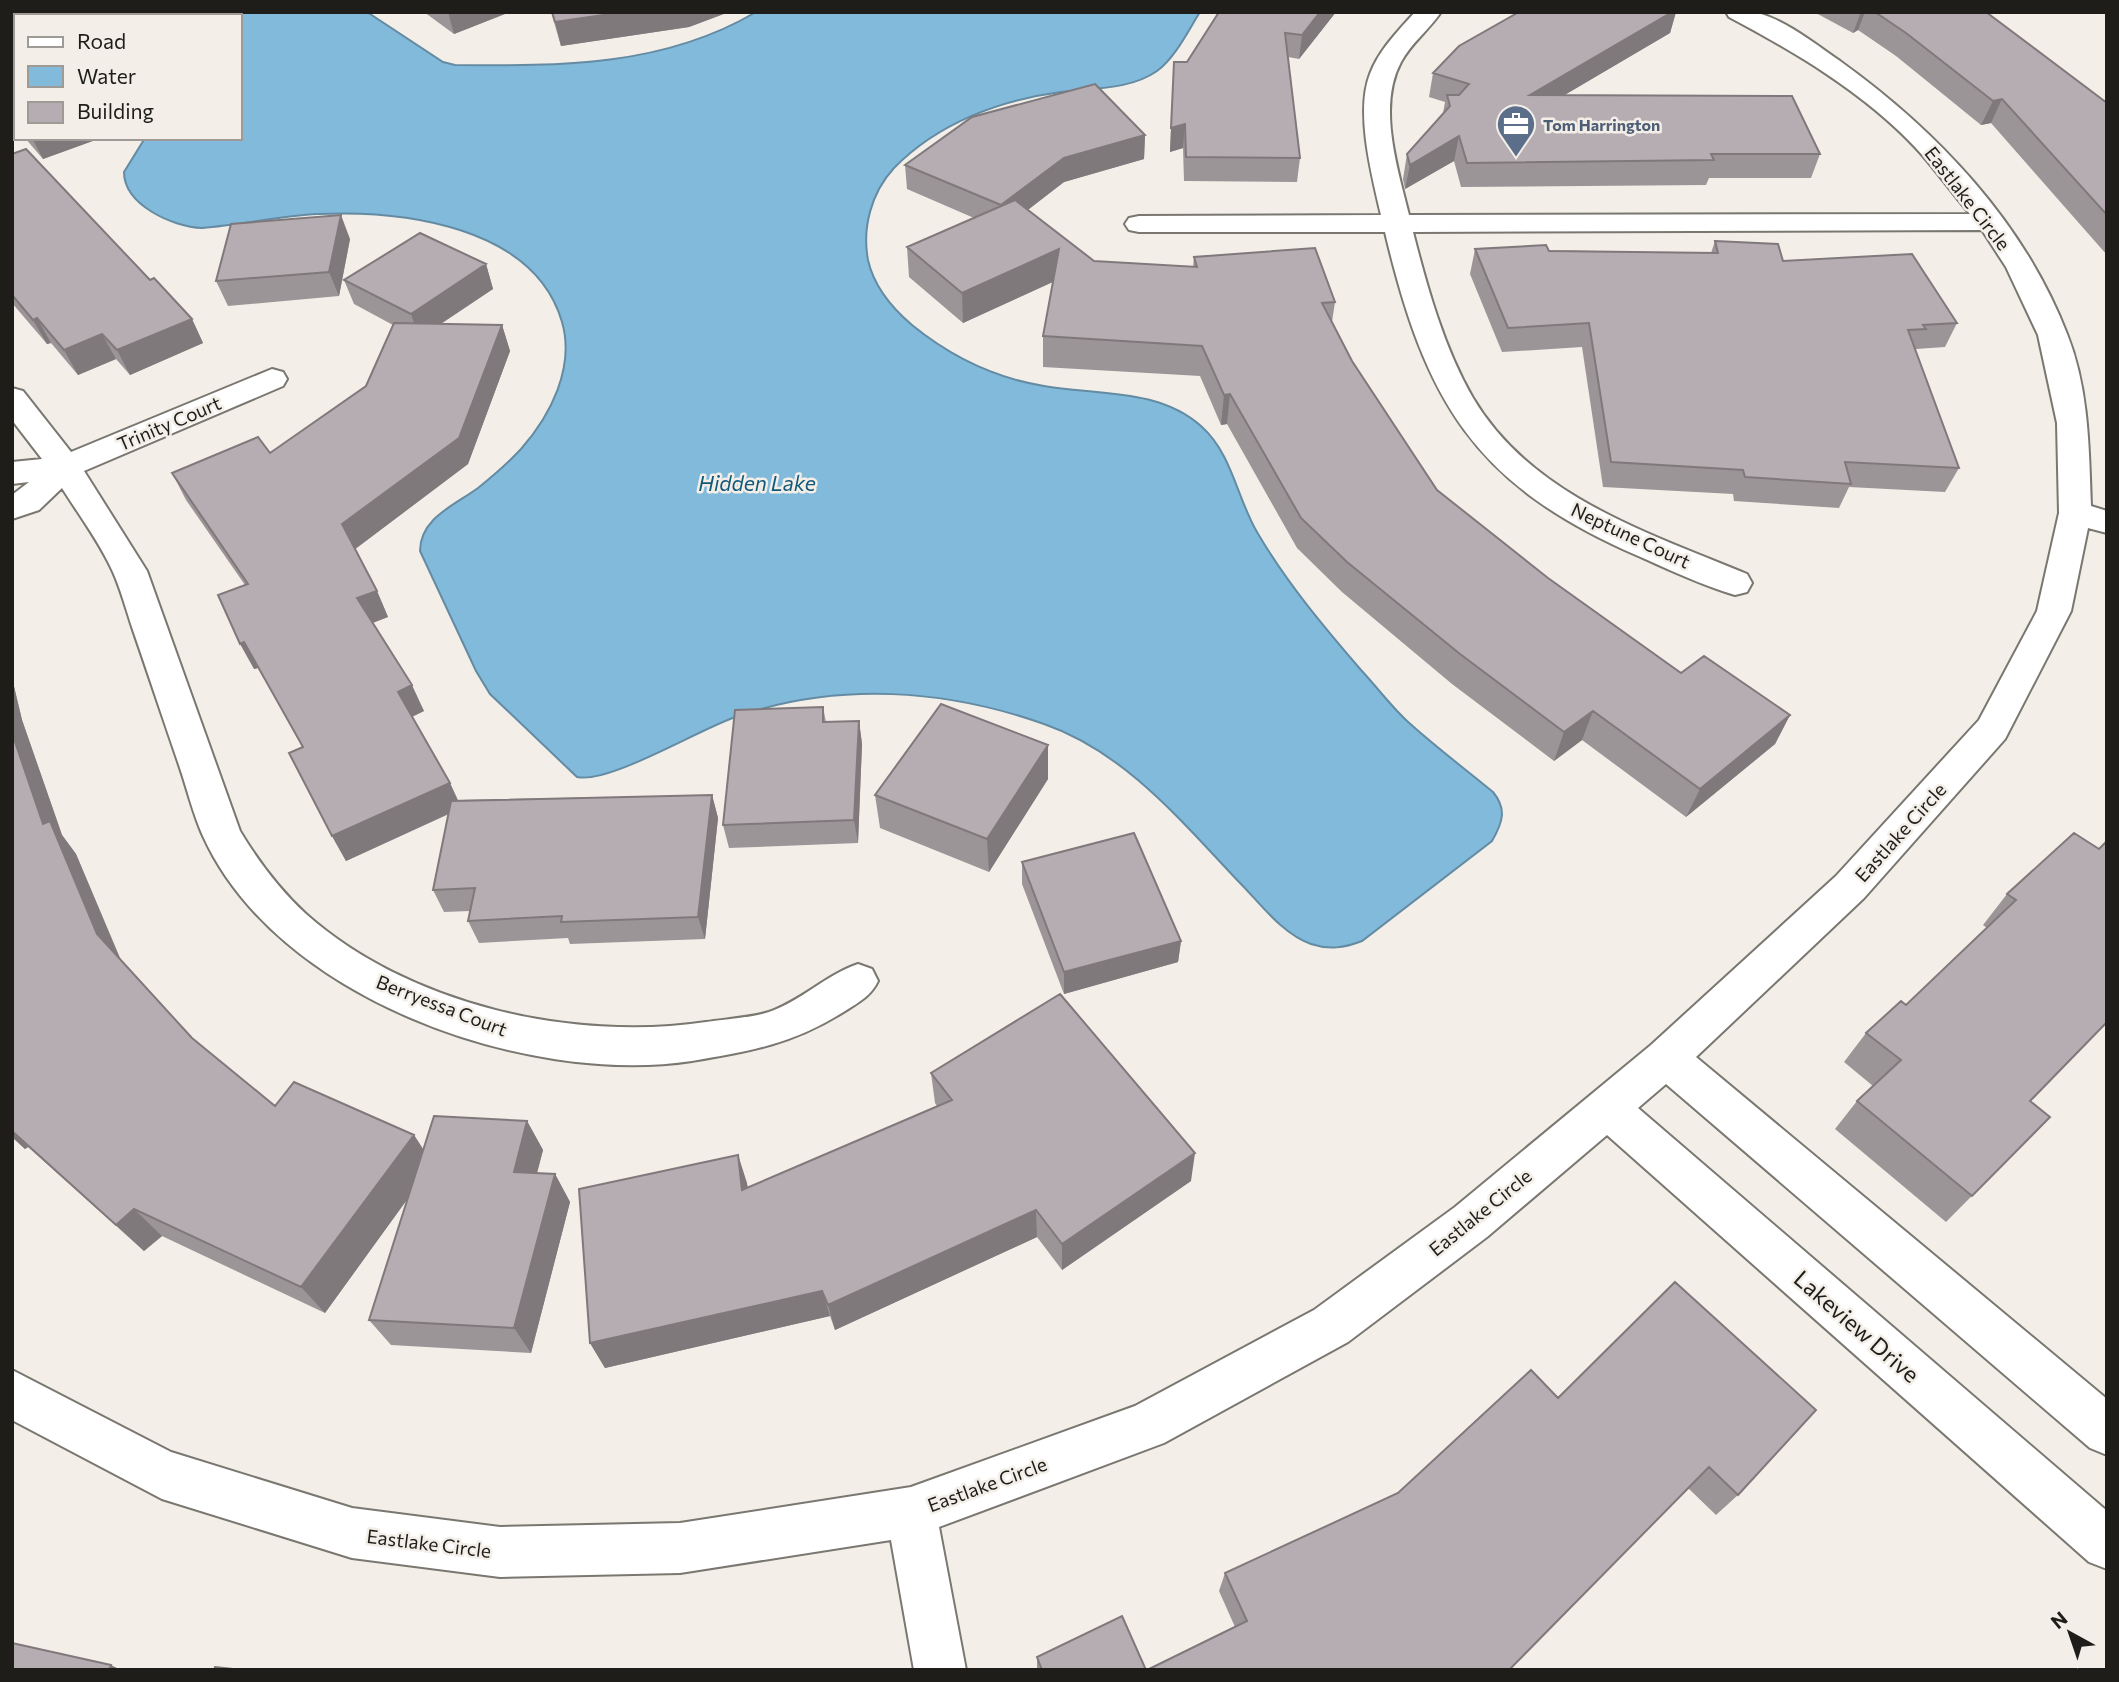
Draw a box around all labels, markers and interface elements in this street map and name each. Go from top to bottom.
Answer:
legend [14,14,242,140]
text: Road [77,28,126,53]
text: Water [77,63,136,88]
text: Building [77,98,154,123]
office icon: Tom Harrington [1495,103,1537,158]
place label: Tom Harrington [1543,115,1660,134]
street label: Eastlake Circle [1920,142,2016,254]
street label: Trinity Court [114,391,225,455]
water label: Hidden Lake [698,470,816,495]
street label: Neptune Court [1568,497,1694,573]
street label: Eastlake Circle [1850,778,1950,886]
street label: Berryessa Court [373,970,511,1041]
street label: Eastlake Circle [1424,1164,1536,1260]
street label: Lakeview Drive [1789,1264,1925,1388]
street label: Eastlake Circle [924,1452,1050,1516]
street label: Eastlake Circle [365,1524,493,1562]
north arrow [2035,1598,2105,1668]
text: N [2046,1606,2072,1633]

